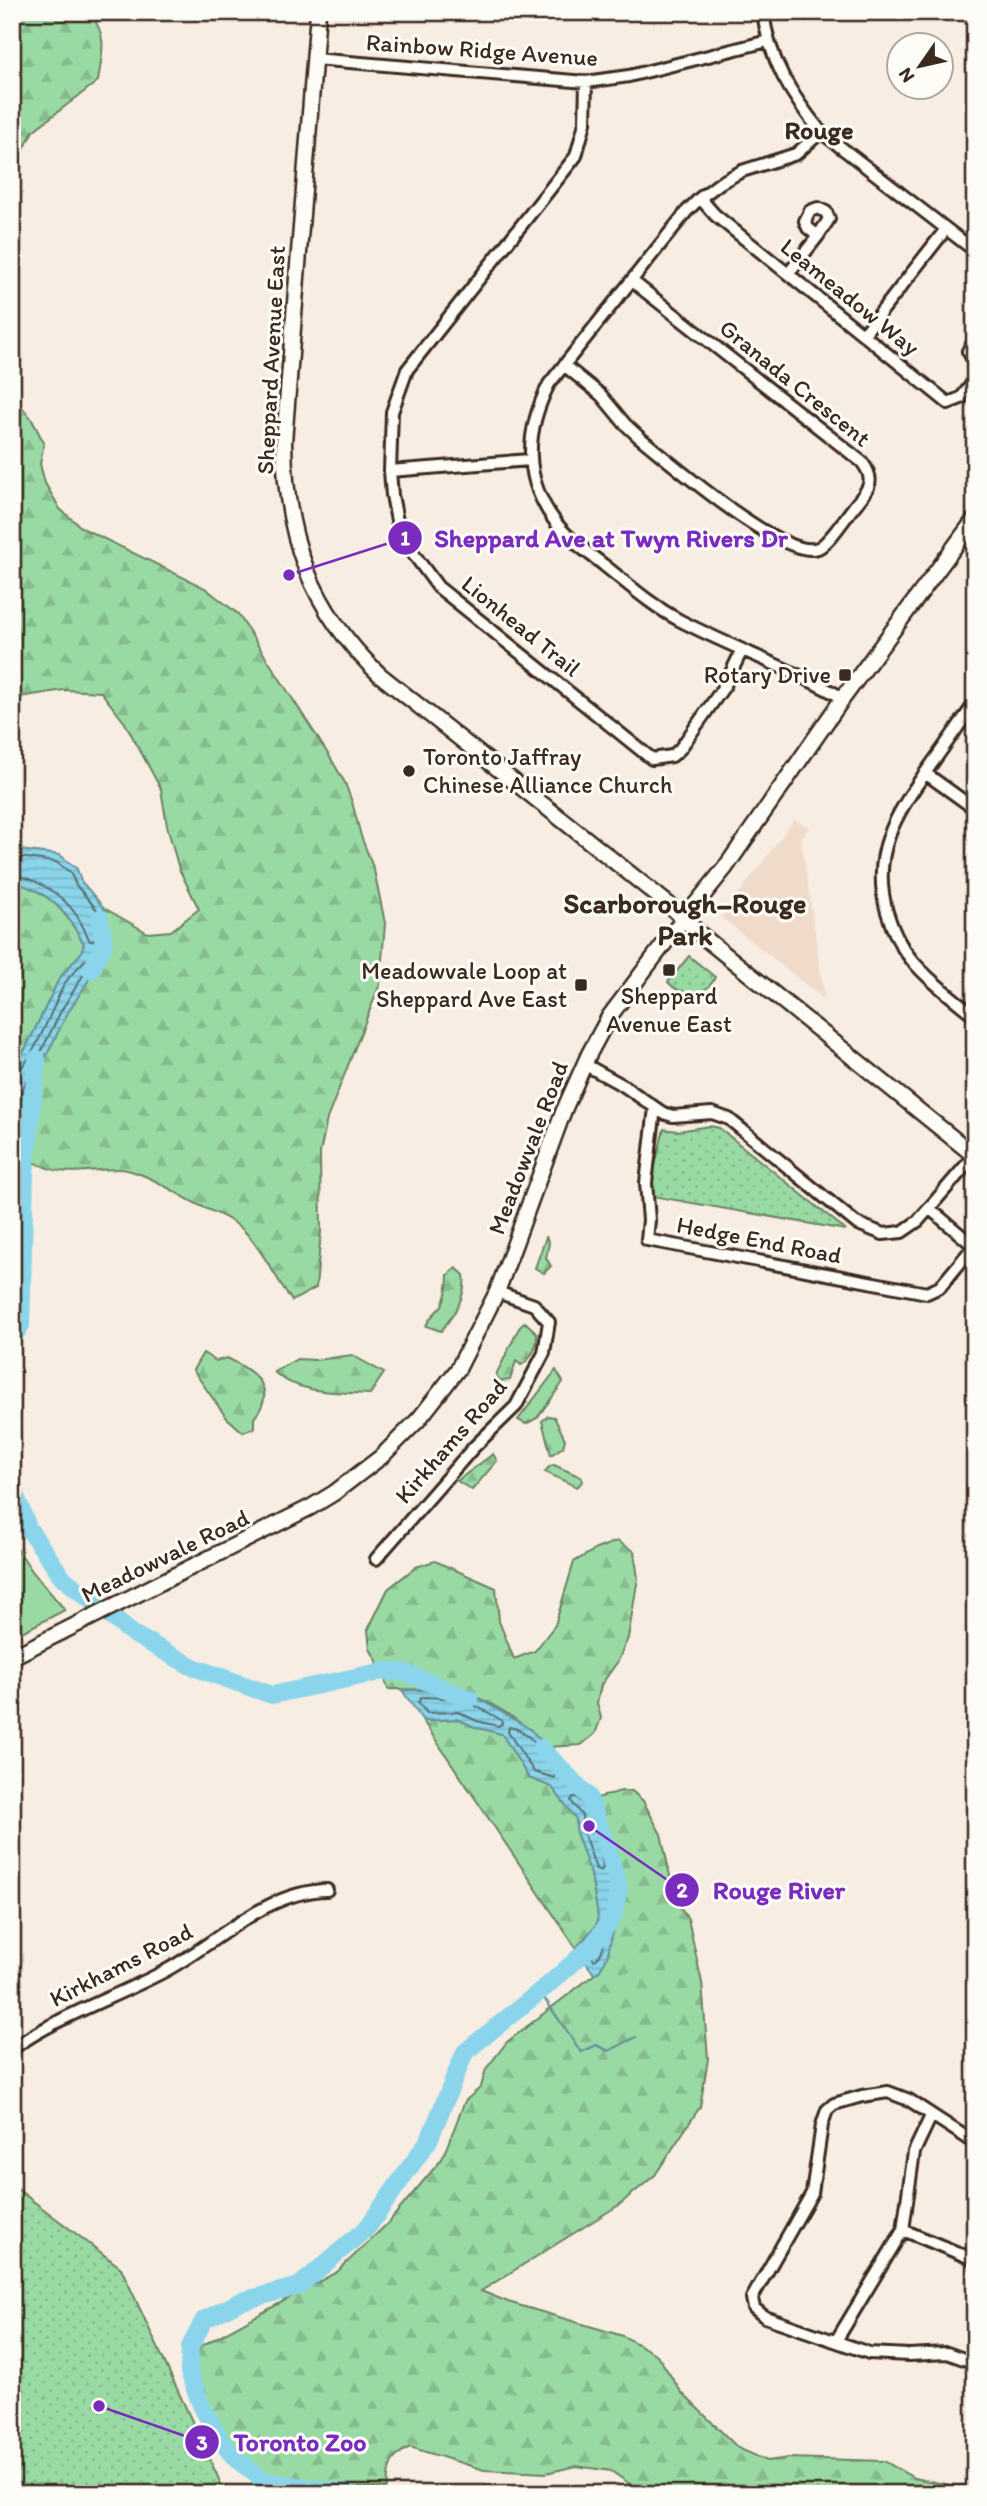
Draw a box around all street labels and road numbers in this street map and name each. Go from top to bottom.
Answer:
street label: Rainbow Ridge Avenue [365,27,599,72]
street label: Leameadow Way [775,232,926,362]
street label: Sheppard Avenue East [250,245,291,475]
street label: Granada Crescent [714,313,877,452]
street label: Lionhead Trail [456,569,587,683]
street label: Meadowvale Road [481,1057,574,1239]
street label: Hedge End Road [674,1209,844,1270]
street label: Kirkhams Road [388,1372,513,1509]
street label: Meadowvale Road [76,1502,254,1609]
street label: Kirkhams Road [45,1916,197,2013]

